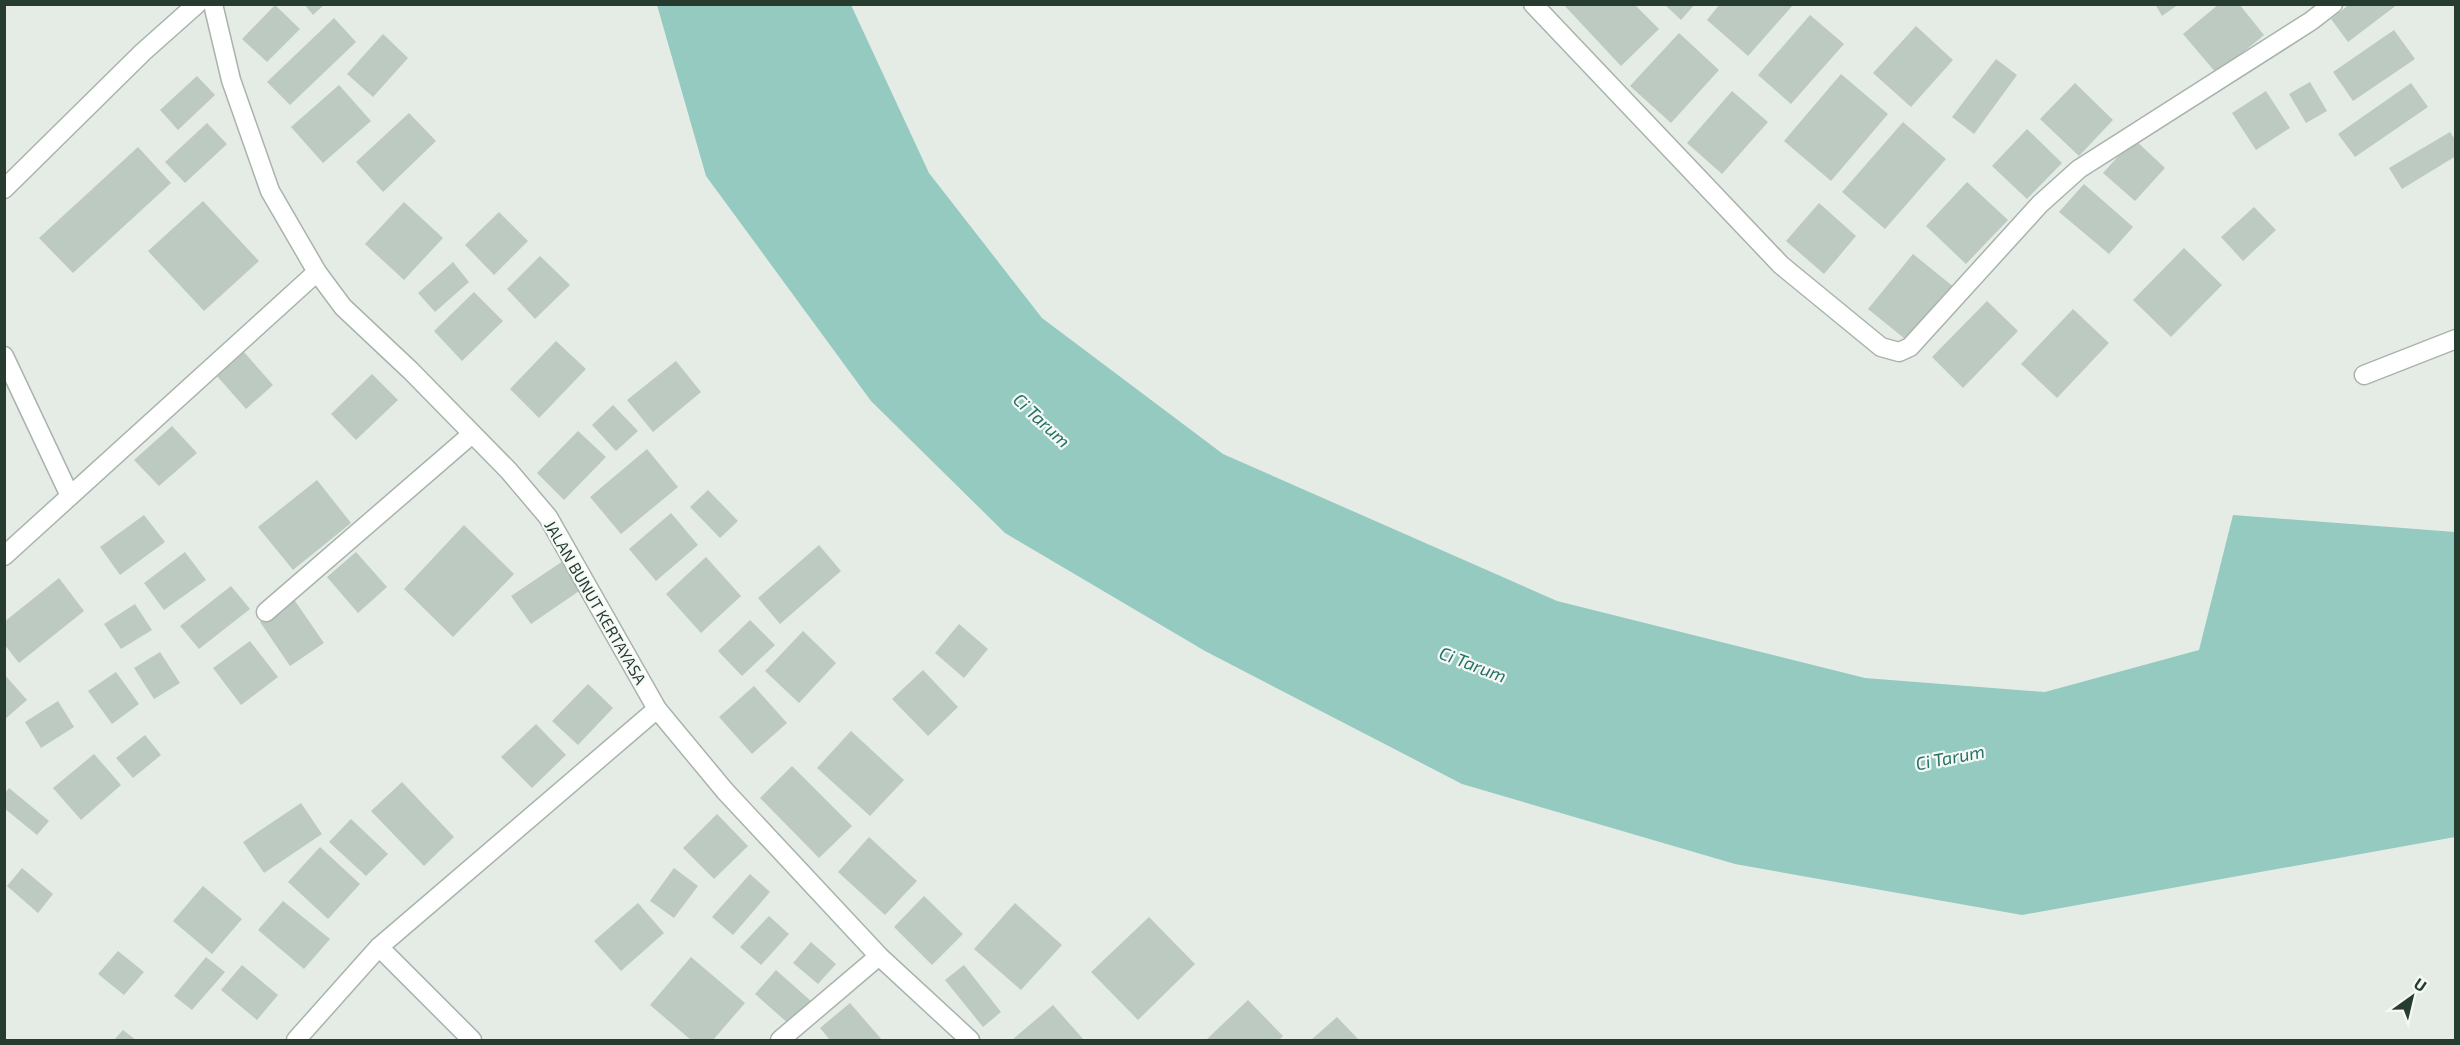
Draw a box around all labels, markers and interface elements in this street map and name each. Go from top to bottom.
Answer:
water label: Ci Tarum [1009,388,1075,452]
street label: JALAN BUNUT KERTAYASA [541,517,651,687]
water label: Ci Tarum [1436,641,1510,687]
water label: Ci Tarum [1914,740,1986,774]
north arrow [2382,967,2442,1027]
text: U [2411,973,2431,995]

